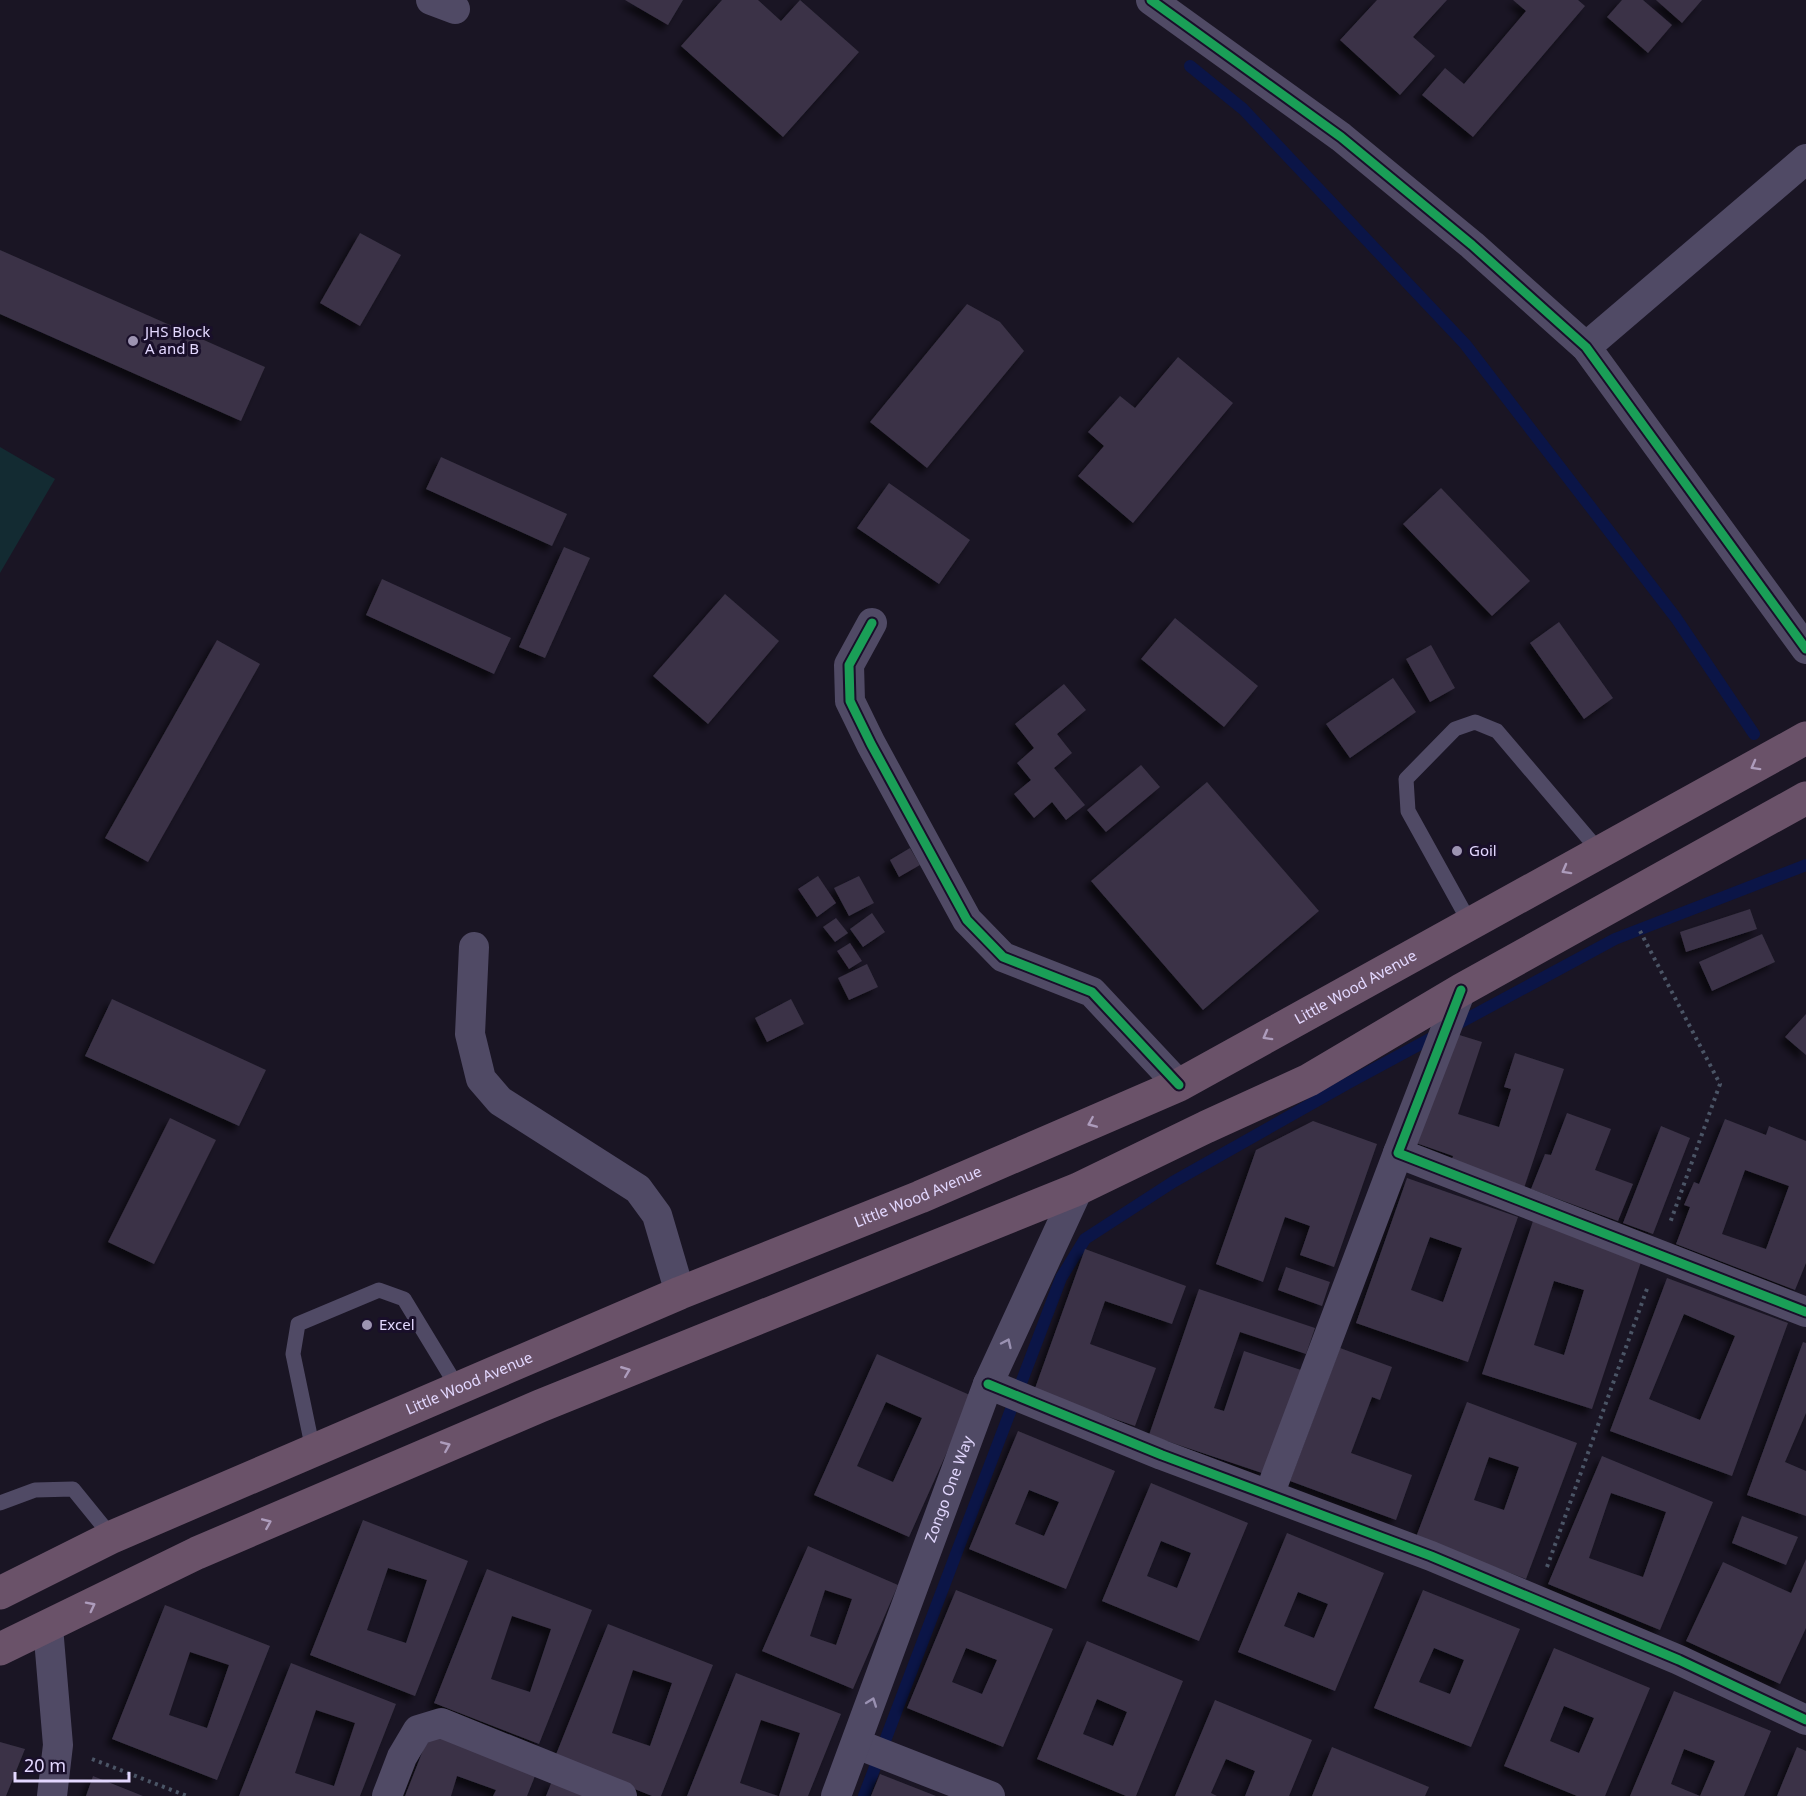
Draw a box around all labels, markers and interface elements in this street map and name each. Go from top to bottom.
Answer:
place label: JHS Block A and B [143,321,210,358]
marker: JHS Block A and B [126,334,140,348]
one-way arrow [1751,759,1761,770]
place label: Goil [1469,840,1497,860]
marker: Goil [1450,844,1464,858]
one-way arrow [1562,863,1572,875]
street label: Little Wood Avenue [1291,945,1420,1028]
one-way arrow [1263,1029,1273,1041]
one-way arrow [1088,1116,1099,1128]
street label: Little Wood Avenue [851,1161,984,1231]
place label: Excel [379,1314,415,1334]
marker: Excel [360,1318,374,1332]
one-way arrow [1000,1338,1012,1349]
street label: Little Wood Avenue [402,1347,535,1419]
one-way arrow [620,1366,631,1378]
street label: Zongo One Way [919,1432,977,1545]
one-way arrow [440,1441,451,1453]
one-way arrow [261,1518,272,1530]
one-way arrow [84,1601,95,1613]
one-way arrow [865,1697,878,1708]
scale bar [15,1745,129,1783]
text: 20 m [24,1753,66,1777]

